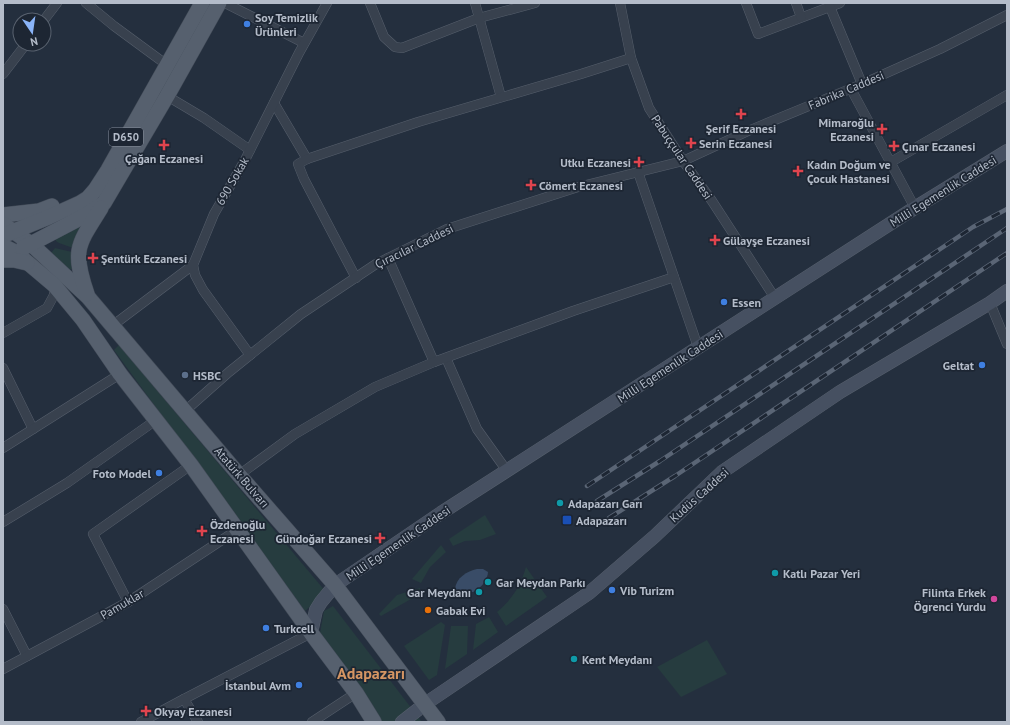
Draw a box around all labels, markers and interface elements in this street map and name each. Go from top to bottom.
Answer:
place label: Soy Temizlik Ürünleri [255,10,318,39]
north arrow [12,12,52,52]
marker: Soy Temizlik Ürünleri [242,19,252,29]
text: N [29,34,39,49]
street label: Fabrika Caddesi [806,67,886,113]
marker: Şerif Eczanesi [736,109,746,119]
street label: Pabuççular Caddesi [648,112,716,202]
place label: Mimaroğlu Eczanesi [818,115,874,144]
place label: Şerif Eczanesi [706,121,776,136]
marker: Mimaroğlu Eczanesi [877,124,887,134]
road number: D650 [109,128,143,146]
place label: Serin Eczanesi [699,136,772,151]
marker: Serin Eczanesi [686,138,696,148]
place label: Çınar Eczanesi [902,139,975,154]
marker: Çağan Eczanesi [159,140,169,150]
marker: Çınar Eczanesi [889,141,899,151]
place label: Çağan Eczanesi [125,151,203,166]
street label: Milli Egemenlik Caddesi [887,152,999,230]
street label: 690 Sokak [212,154,252,208]
place label: Utku Eczanesi [560,155,631,170]
marker: Utku Eczanesi [634,157,644,167]
place label: Kadın Doğum ve Çocuk Hastanesi [807,157,891,186]
marker: Kadın Doğum ve Çocuk Hastanesi [792,165,804,177]
place label: Cömert Eczanesi [539,178,623,193]
marker: Cömert Eczanesi [526,180,536,190]
street label: Çıracılar Caddesi [372,221,456,271]
place label: Gülayşe Eczanesi [723,233,810,248]
marker: Gülayşe Eczanesi [710,235,720,245]
place label: Şentürk Eczanesi [101,251,187,266]
marker: Şentürk Eczanesi [88,253,98,263]
place label: Essen [732,295,761,310]
marker: Essen [719,297,729,307]
street label: Milli Egemenlik Caddesi [614,326,726,406]
place label: Geltat [943,358,975,373]
marker: Geltat [977,360,987,370]
place label: HSBC [193,368,221,383]
marker: HSBC [180,370,190,380]
street label: Atatürk Bulvarı [211,443,273,511]
street label: Kudüs Caddesi [666,464,732,526]
place label: Foto Model [93,466,151,481]
marker: Foto Model [154,468,164,478]
place label: Adapazarı Garı [568,496,643,511]
marker: Adapazarı Garı [555,498,565,508]
street label: Milli Egemenlik Caddesi [343,502,453,584]
place label: Adapazarı [576,513,627,528]
marker: Adapazarı [561,514,573,526]
place label: Özdenoğlu Eczanesi [210,517,265,546]
marker: Özdenoğlu Eczanesi [197,526,207,536]
place label: Gündoğar Eczanesi [275,531,372,546]
marker: Gündoğar Eczanesi [375,533,385,543]
place label: Katlı Pazar Yeri [783,566,860,581]
marker: Katlı Pazar Yeri [770,568,780,578]
place label: Gar Meydan Parkı [496,575,586,590]
marker: Gar Meydan Parkı [483,577,493,587]
place label: Vib Turizm [619,583,674,598]
place label: Gar Meydanı [407,585,471,600]
marker: Vib Turizm [607,585,617,595]
place label: Filinta Erkek Ögrenci Yurdu [914,585,986,614]
street label: Pamuklar [98,586,146,622]
marker: Gar Meydanı [474,587,484,597]
marker: Filinta Erkek Ögrenci Yurdu [989,594,999,604]
place label: Gabak Evi [436,603,485,618]
marker: Gabak Evi [423,605,433,615]
place label: Turkcell [274,621,315,636]
marker: Turkcell [261,623,271,633]
place label: Kent Meydanı [582,652,652,667]
marker: Kent Meydanı [569,654,579,664]
district label: Adapazarı [337,663,405,683]
place label: İstanbul Avm [225,678,291,693]
marker: İstanbul Avm [294,680,304,690]
place label: Okyay Eczanesi [154,704,232,719]
marker: Okyay Eczanesi [141,706,151,716]

